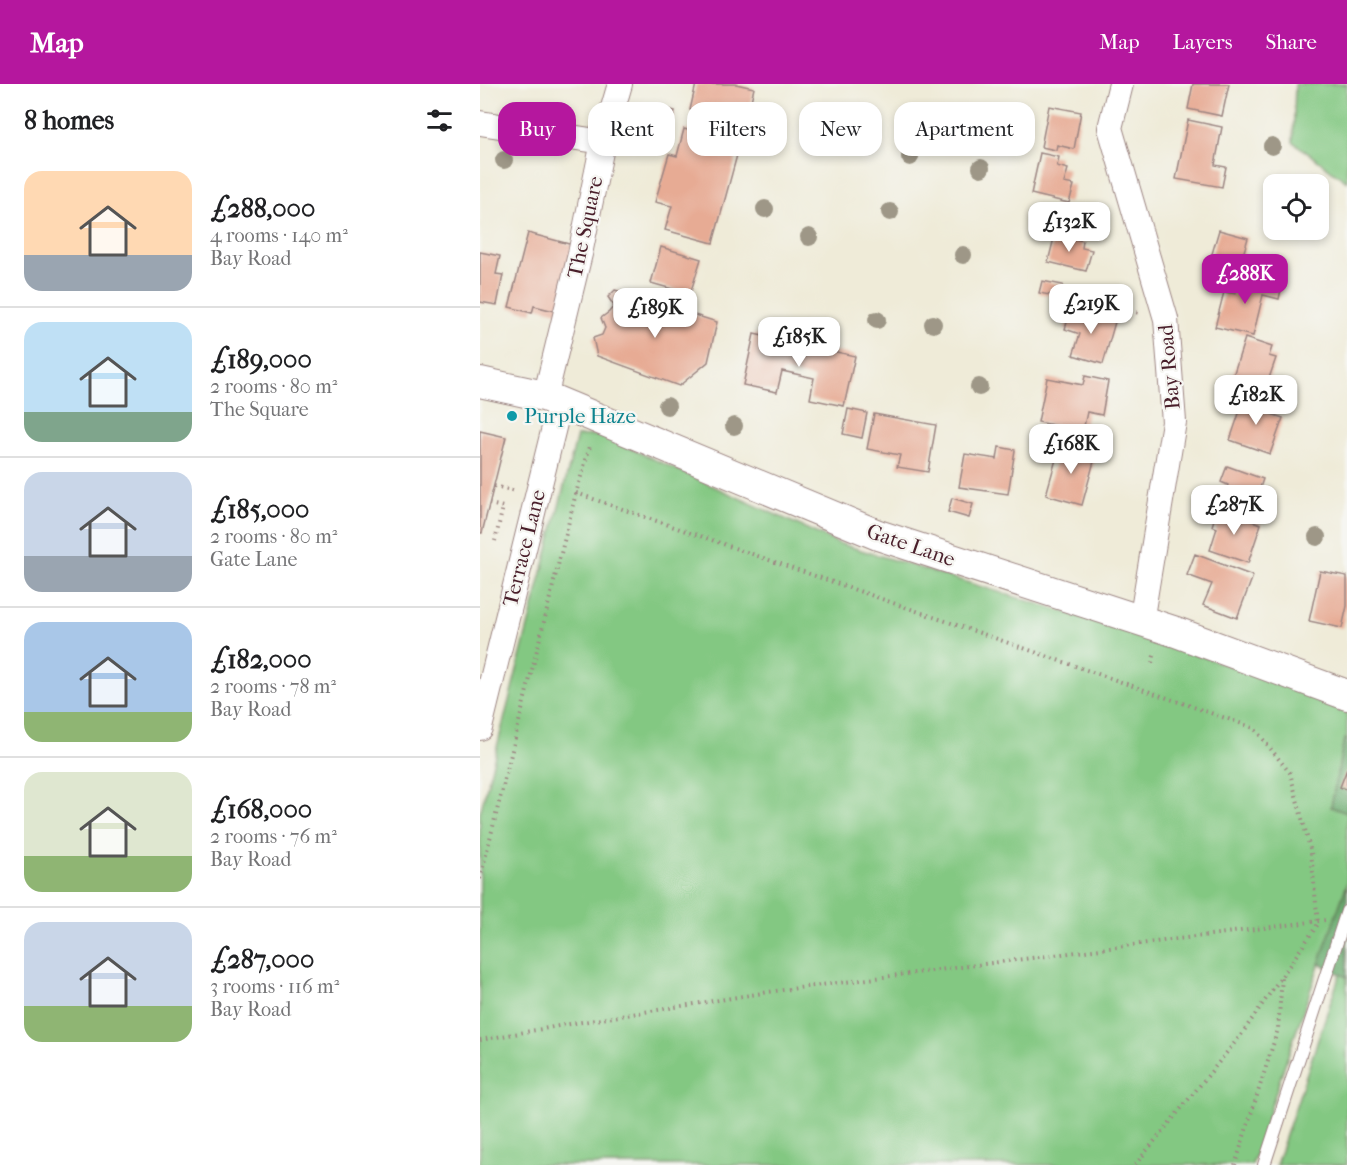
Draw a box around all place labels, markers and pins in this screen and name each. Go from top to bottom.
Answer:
pin: £132K [1027,202,1111,253]
pin: £288K [1203,254,1287,305]
pin: £219K [1049,284,1133,335]
pin: £189K [613,288,697,339]
pin: £185K [757,317,841,368]
pin: £182K [1214,375,1298,426]
place label: Purple Haze [524,404,636,428]
marker: Purple Haze [505,409,519,423]
pin: £168K [1029,424,1113,475]
pin: £287K [1192,485,1276,536]

